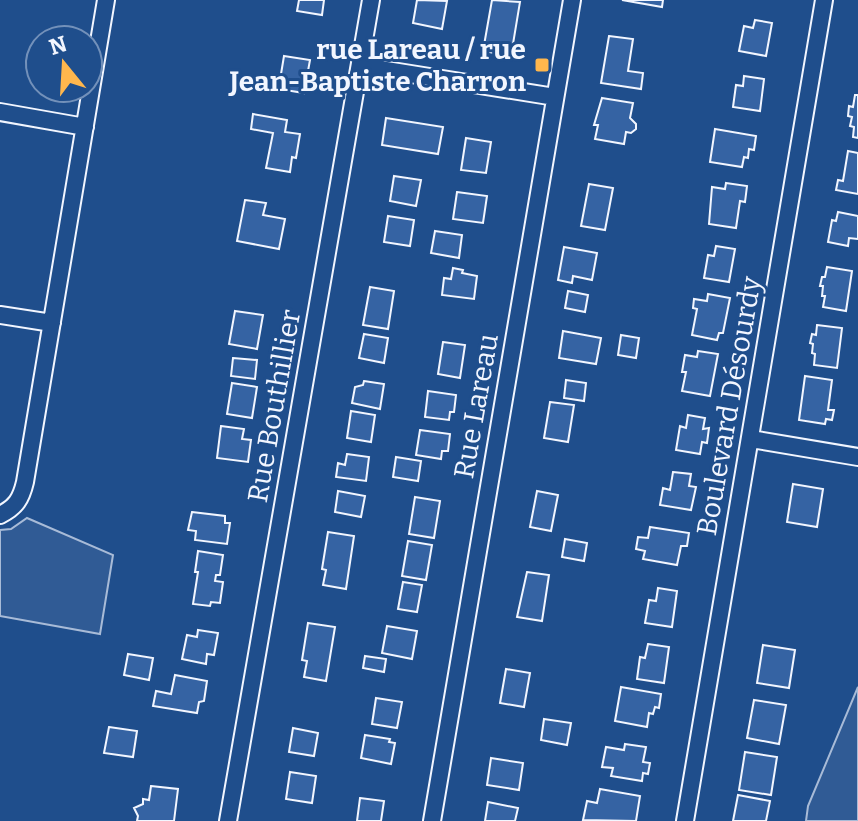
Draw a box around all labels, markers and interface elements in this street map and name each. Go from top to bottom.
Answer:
north arrow [24,24,104,104]
text: N [46,30,70,61]
place label: rue Lareau / rue Jean-Baptiste Charron [227,33,526,98]
marker: rue Lareau / rue Jean-Baptiste Charron [533,56,551,74]
street label: Boulevard Désourdy [690,274,768,538]
street label: Rue Bouthillier [241,307,307,505]
street label: Rue Lareau [447,331,505,481]

